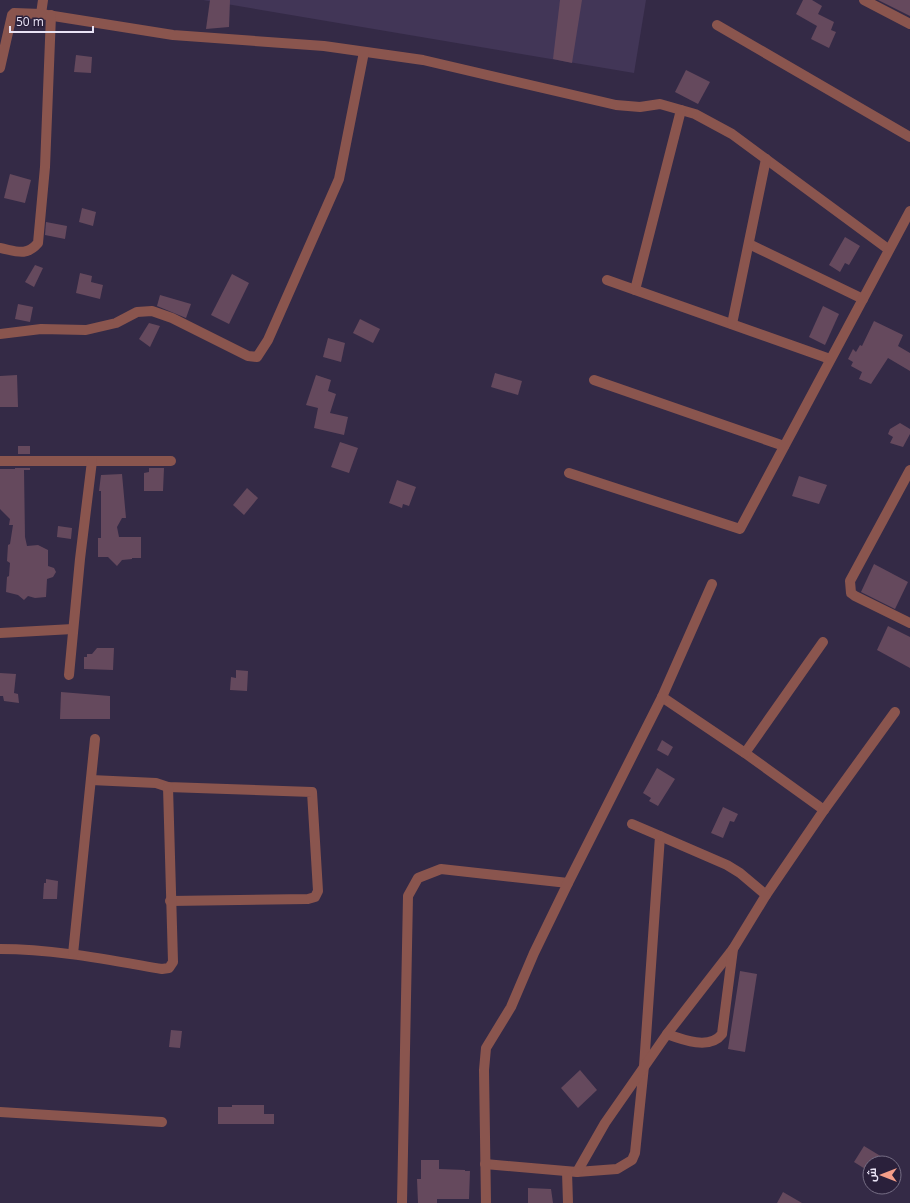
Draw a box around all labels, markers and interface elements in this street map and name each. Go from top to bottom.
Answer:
scale bar [10,8,93,34]
text: 50 m [16,13,44,30]
north arrow [862,1155,902,1195]
text: ش [864,1168,879,1182]

